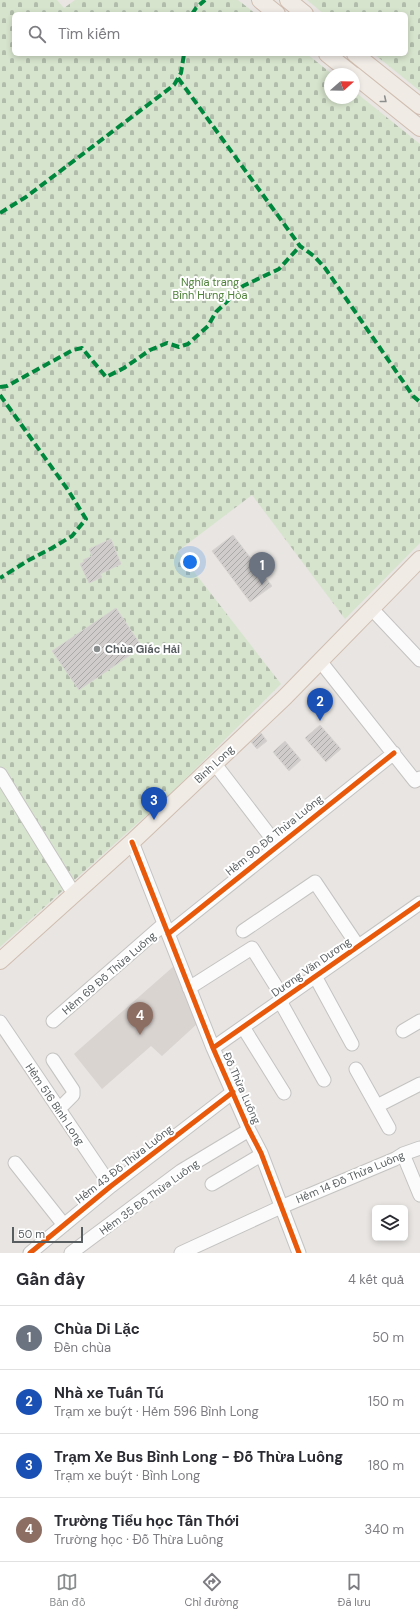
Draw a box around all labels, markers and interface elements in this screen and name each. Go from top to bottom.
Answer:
search box [12,12,408,56]
icon: search [26,23,48,45]
text: Tìm kiếm [58,24,120,44]
north arrow [324,68,360,104]
one-way arrow [380,95,387,102]
park label: Nghĩa trang Bình Hưng Hòa [173,275,247,302]
your location [180,552,200,572]
pin: 1 [249,552,275,585]
place label: Chùa Giác Hải [105,642,180,656]
marker: Chùa Giác Hải [92,644,102,654]
pin: 2 [307,688,333,721]
street label: Bình Long [191,742,237,786]
pin: 3 [141,787,167,820]
street label: Hẻm 90 Đỗ Thừa Luông [223,792,325,878]
street label: Hẻm 69 Đỗ Thừa Luông [59,928,159,1018]
street label: Dương Văn Dương [268,934,354,1000]
pin: 4 [127,1002,153,1035]
street label: Đỗ Thừa Luông [220,1050,264,1126]
street label: Hẻm 516 Bình Long [22,1060,88,1148]
street label: Hẻm 43 Đỗ Thừa Luông [73,1122,175,1206]
street label: Hẻm 14 Đỗ Thừa Luông [294,1148,406,1206]
street label: Hẻm 35 Đỗ Thừa Luông [97,1156,201,1238]
map controls [372,1205,408,1241]
button: layers [372,1205,408,1241]
scale bar [12,1225,83,1244]
text: 50 m [18,1227,45,1241]
text: Gần đây [16,1268,85,1290]
text: 4 kết quả [348,1271,404,1288]
text: Chùa Di Lặc [54,1319,140,1339]
text: 1 [27,1329,31,1346]
text: 50 m [372,1329,404,1346]
text: Đền chùa [54,1339,111,1356]
text: Nhà xe Tuấn Tú [54,1383,164,1403]
text: 2 [25,1393,33,1410]
text: 150 m [368,1393,404,1410]
text: Trạm xe buýt · Hẻm 596 Bình Long [54,1403,259,1420]
text: Trạm Xe Bus Bình Long - Đỗ Thừa Luông [54,1447,343,1467]
text: 3 [25,1457,33,1474]
text: 180 m [368,1457,404,1474]
text: Trạm xe buýt · Bình Long [54,1467,200,1484]
text: Trường Tiểu học Tân Thới [54,1511,239,1531]
text: 4 [25,1521,33,1538]
text: 340 m [364,1521,404,1538]
text: Trường học · Đỗ Thừa Luông [54,1531,224,1548]
tab: Bản đồ [50,1571,85,1609]
tab: Chỉ đường [185,1571,239,1609]
tab: Đã lưu [338,1571,370,1609]

